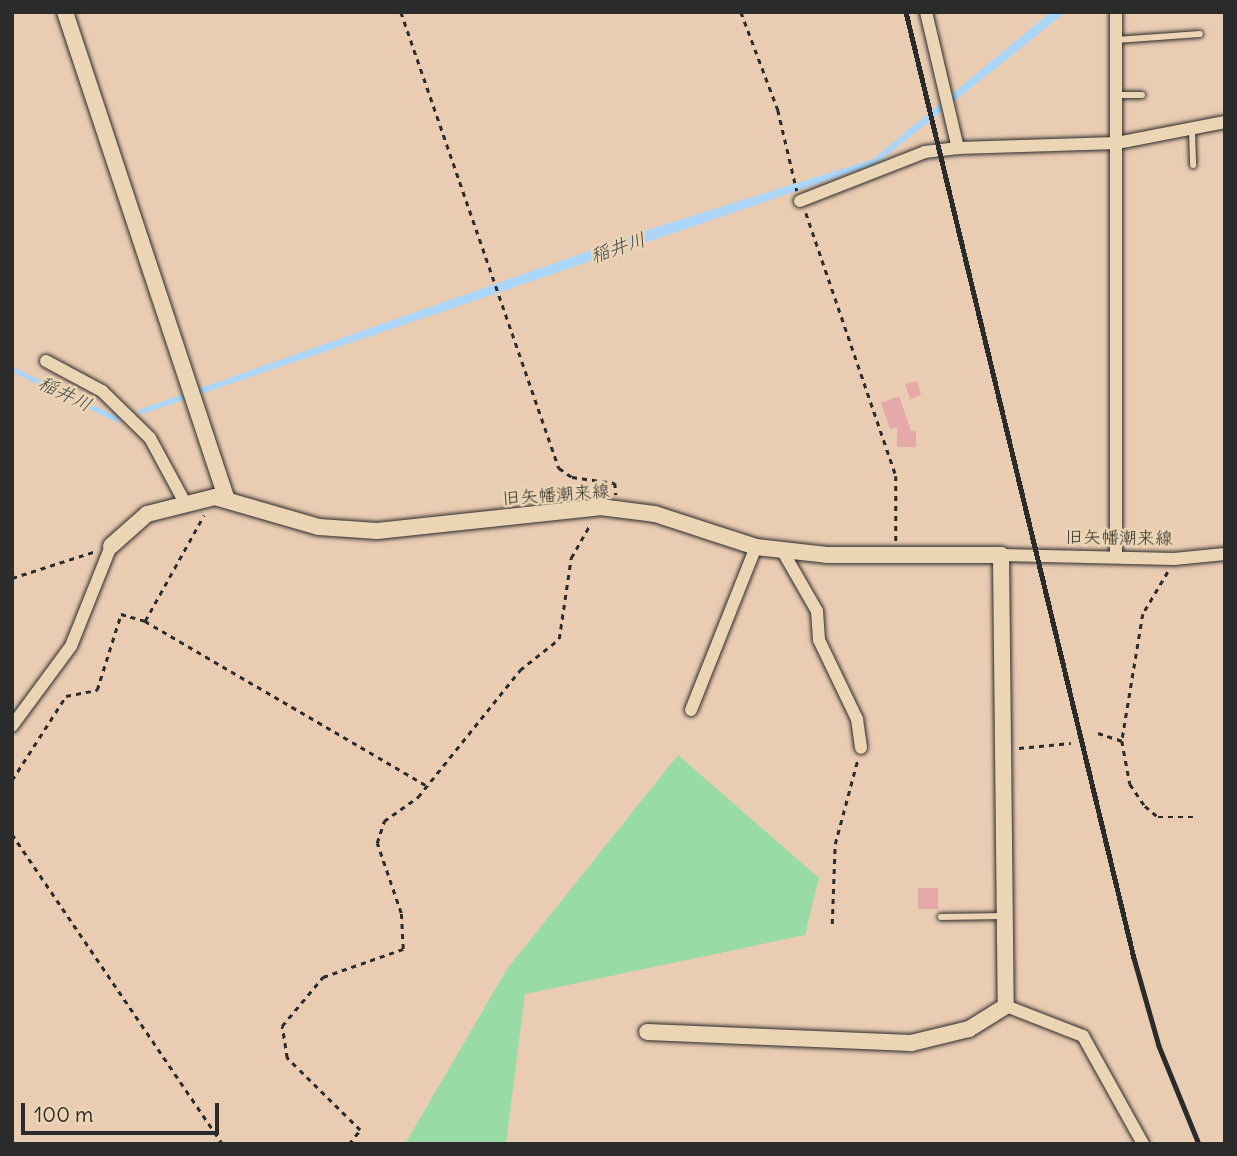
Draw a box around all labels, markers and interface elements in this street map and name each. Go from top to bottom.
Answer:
water label: 稲井川 [587,228,649,268]
water label: 稲井川 [34,371,96,417]
street label: 旧矢幡潮来線 [501,480,611,510]
street label: 旧矢幡潮来線 [1065,526,1173,550]
scale bar [24,1090,222,1134]
text: 100 m [34,1101,93,1128]

